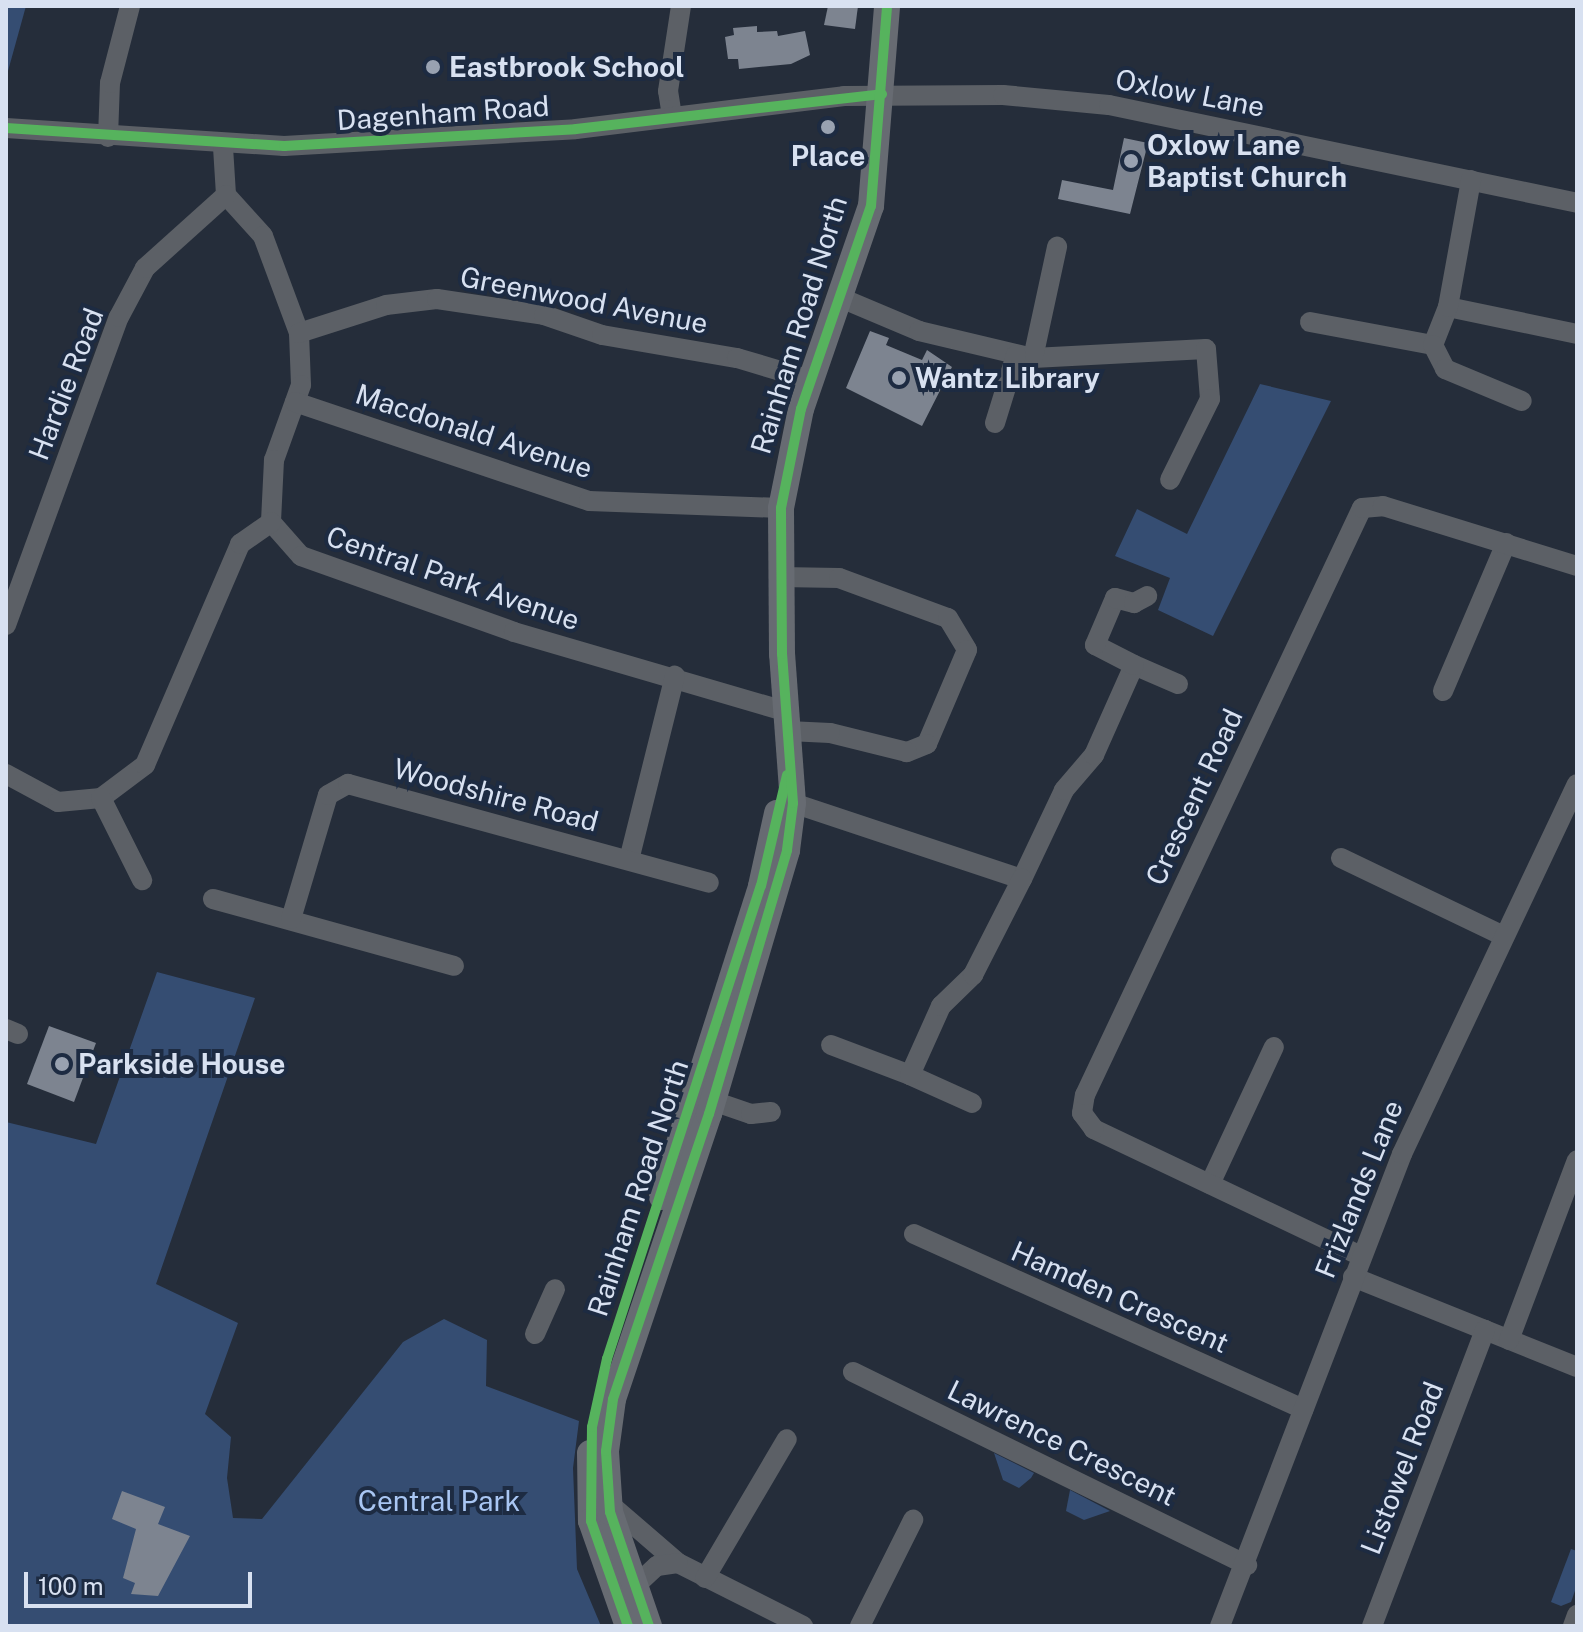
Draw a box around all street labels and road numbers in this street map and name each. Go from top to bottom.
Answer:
street label: Oxlow Lane [1113,62,1267,124]
street label: Dagenham Road [336,89,550,137]
street label: Rainham Road North [744,192,854,458]
street label: Greenwood Avenue [457,260,711,340]
street label: Hardie Road [22,303,110,465]
street label: Macdonald Avenue [351,377,597,485]
street label: Central Park Avenue [322,519,584,637]
street label: Crescent Road [1139,704,1249,890]
street label: Woodshire Road [390,751,602,839]
street label: Rainham Road North [581,1056,695,1320]
street label: Frizlands Lane [1308,1095,1410,1283]
street label: Hamden Crescent [1006,1234,1234,1360]
street label: Lawrence Crescent [942,1373,1182,1513]
street label: Listowel Road [1354,1377,1450,1559]

